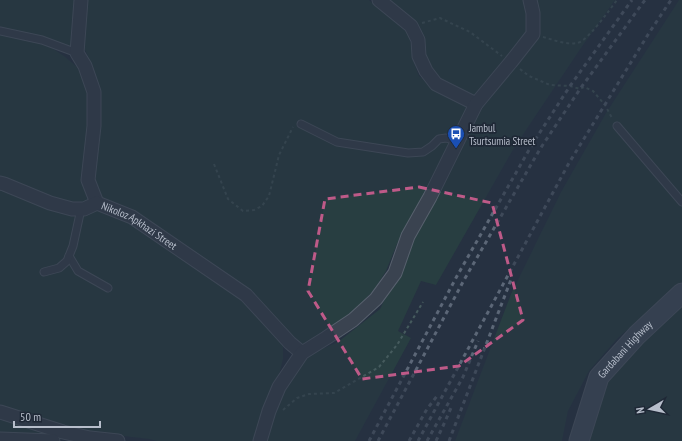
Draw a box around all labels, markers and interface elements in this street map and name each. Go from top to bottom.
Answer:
place label: Jambul Tsurtsumia Street [468,121,535,148]
bus stop icon: Jambul Tsurtsumia Street [446,124,466,149]
street label: Nikoloz Apkhazi Street [99,199,180,253]
street label: Gardabani Highway [595,317,656,381]
north arrow [630,389,670,429]
scale bar [14,403,100,429]
text: N [633,406,648,415]
text: 50 m [20,409,41,424]

